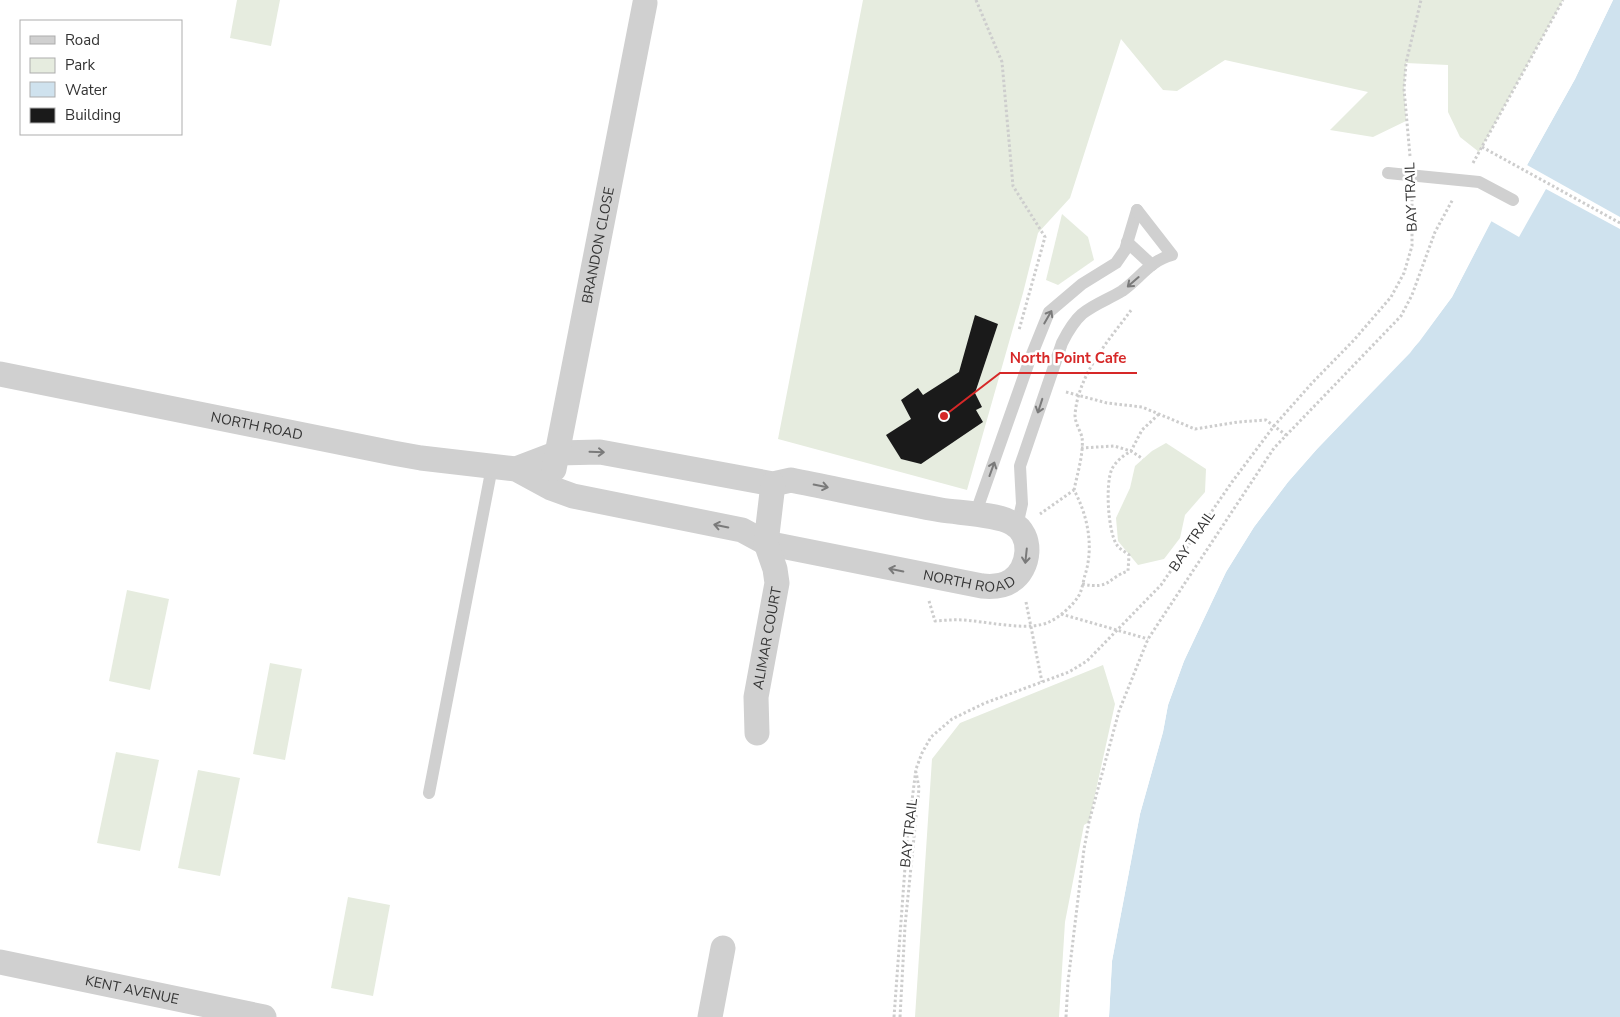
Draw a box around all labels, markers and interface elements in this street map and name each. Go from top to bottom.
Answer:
legend [20,20,182,135]
text: Road [65,30,100,50]
text: Park [65,55,95,75]
text: Water [65,80,108,100]
text: Building [65,105,121,125]
street label: BAY TRAIL [1400,161,1422,232]
street label: BRANDON CLOSE [577,185,618,305]
one-way arrow [1126,276,1139,287]
one-way arrow [1043,310,1053,324]
callout: North Point Cafe [1000,343,1137,373]
text: North Point Cafe [1010,348,1126,368]
one-way arrow [1035,398,1044,413]
street label: NORTH ROAD [209,407,305,444]
one-way arrow [588,447,605,457]
one-way arrow [988,462,997,477]
one-way arrow [813,482,829,491]
street label: BAY TRAIL [1165,507,1220,575]
one-way arrow [714,520,730,530]
one-way arrow [1021,548,1031,564]
one-way arrow [889,565,905,574]
street label: NORTH ROAD [922,565,1019,596]
street label: ALIMAR COURT [748,584,786,691]
street label: BAY TRAIL [896,797,922,869]
street label: KENT AVENUE [84,971,181,1009]

